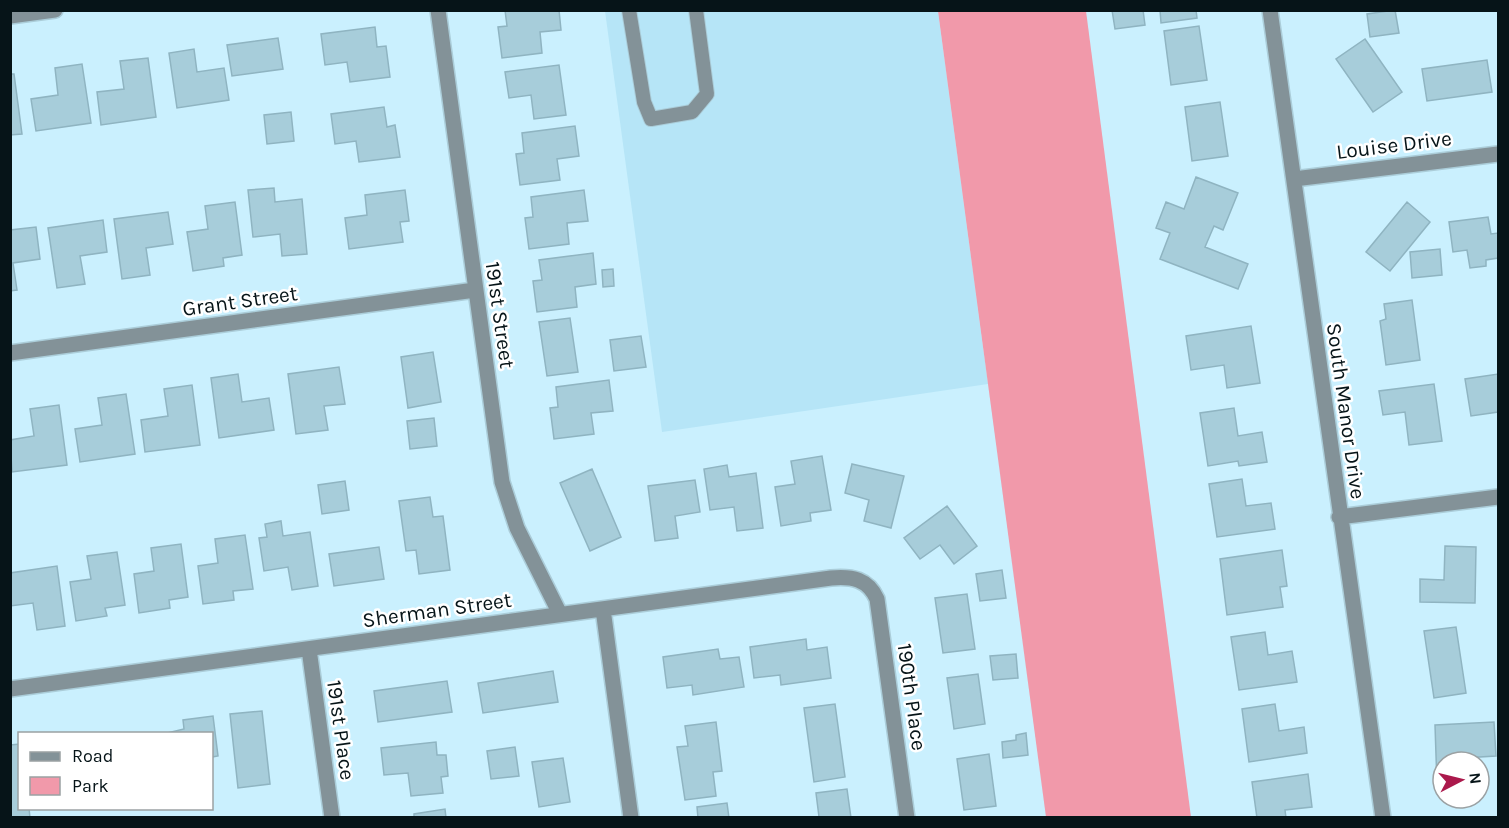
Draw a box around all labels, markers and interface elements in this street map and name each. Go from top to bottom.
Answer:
street label: Louise Drive [1335,126,1453,164]
street label: 191st Street [481,260,519,370]
street label: Grant Street [181,281,299,321]
street label: South Manor Drive [1322,321,1370,501]
street label: Sherman Street [361,588,513,632]
street label: 190th Place [893,642,931,752]
street label: 191st Place [322,678,360,782]
legend [18,732,213,810]
text: Road [72,745,113,767]
north arrow [1431,750,1491,810]
text: N [1465,771,1486,785]
text: Park [72,775,109,797]

